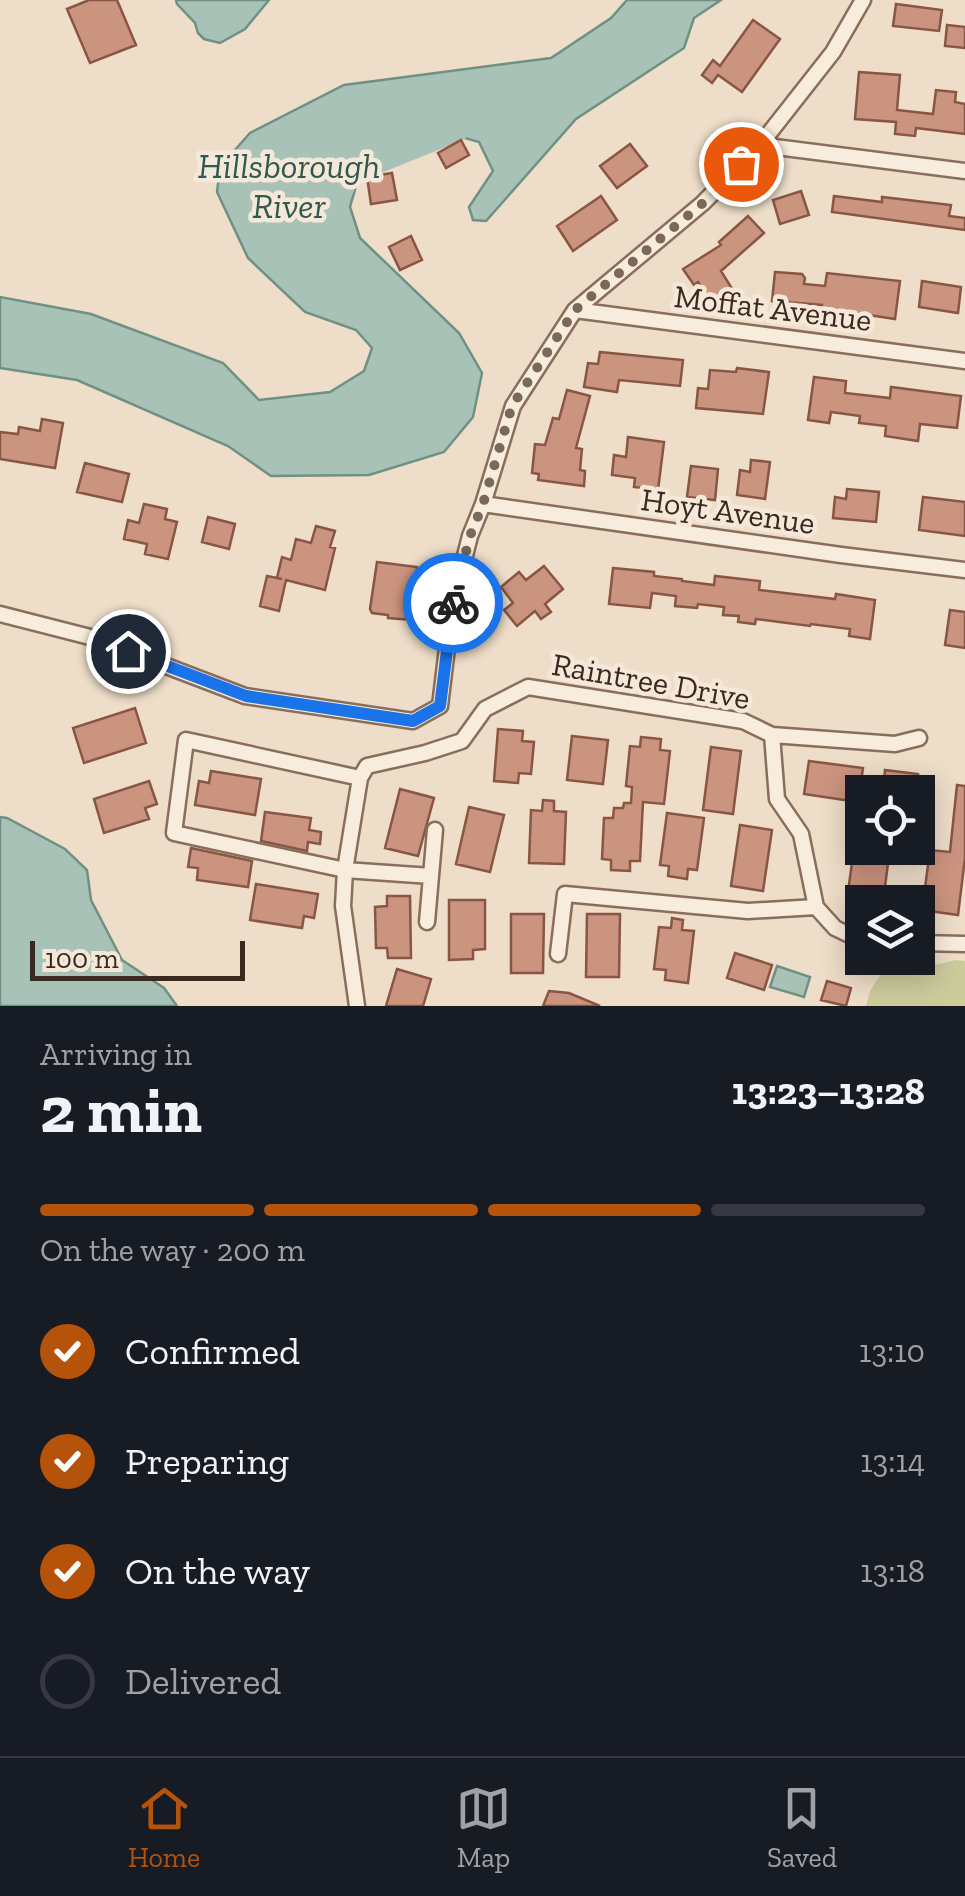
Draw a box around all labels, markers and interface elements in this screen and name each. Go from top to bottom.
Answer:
pin [699,122,784,207]
icon: bag [714,137,769,192]
water label: Hillsborough River [198,145,380,227]
street label: Moffat Avenue [672,277,874,339]
street label: Hoyt Avenue [639,480,817,542]
courier [403,553,503,653]
icon: bike [426,576,481,631]
pin [86,609,171,694]
icon: home [101,624,156,679]
street label: Raintree Drive [549,645,753,717]
map controls [845,775,935,975]
button: locate [845,775,935,865]
button: layers [845,885,935,975]
scale bar [30,936,245,980]
text: 100 m [45,942,119,975]
text: Arriving in [40,1035,192,1073]
text: 13:23–13:28 [732,1068,925,1114]
text: 2 min [40,1071,202,1149]
text: On the way · 200 m [40,1231,305,1269]
icon: check [40,1324,95,1379]
text: Confirmed [125,1328,300,1374]
text: 13:10 [859,1332,925,1370]
icon: check [40,1434,95,1489]
text: Preparing [125,1438,289,1484]
text: 13:14 [860,1442,925,1480]
icon: check [40,1544,95,1599]
text: On the way [125,1548,310,1594]
text: 13:18 [860,1552,925,1590]
text: Delivered [125,1658,281,1704]
tab: Home [128,1781,200,1874]
tab: Map [456,1781,511,1874]
tab: Saved [767,1781,837,1874]

